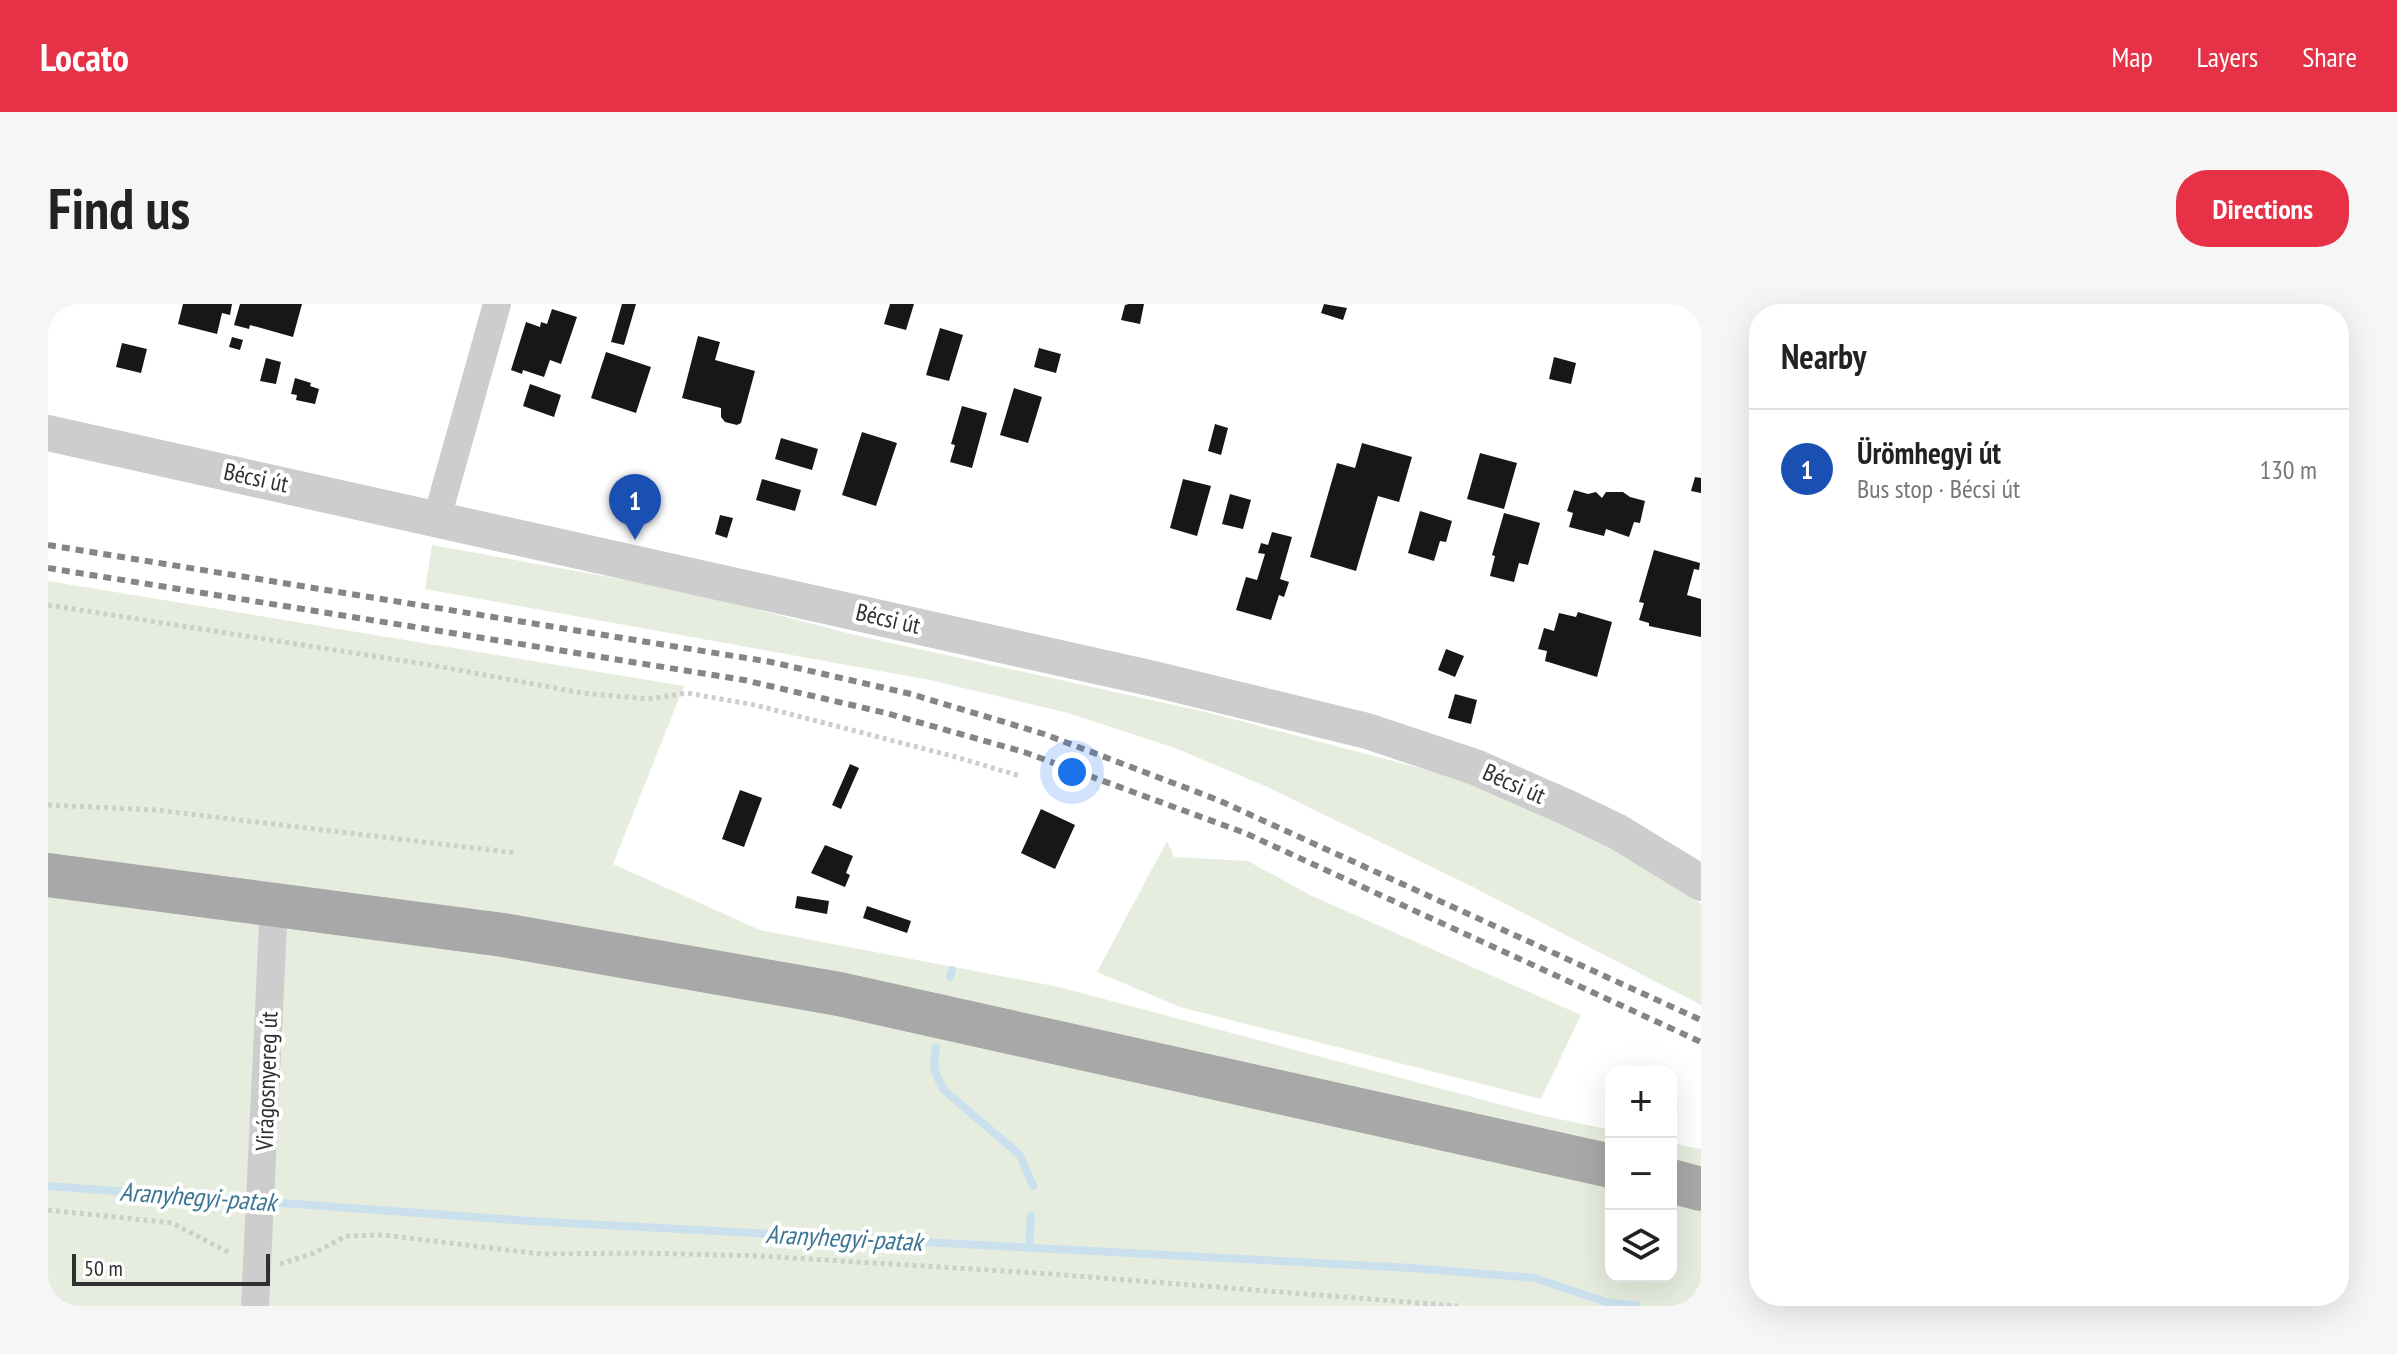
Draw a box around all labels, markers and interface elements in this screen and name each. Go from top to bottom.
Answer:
text: Locato [40,32,129,81]
text: Map [2111,38,2153,75]
text: Layers [2197,38,2258,75]
text: Share [2302,38,2357,75]
button: Directions [2176,170,2349,247]
text: Find us [48,172,190,244]
text: Nearby [1781,334,1866,378]
text: Ürömhegyi út [1857,433,2001,472]
text: 1 [1801,453,1813,486]
text: 130 m [2259,453,2317,486]
street label: Bécsi út [221,456,291,500]
text: Bus stop · Bécsi út [1857,472,2020,505]
pin: 1 [609,474,661,540]
street label: Bécsi út [853,596,924,641]
your location [1052,752,1092,792]
street label: Bécsi út [1478,756,1551,811]
street label: Virágosnyereg út [249,1010,284,1152]
map controls [1605,1066,1677,1282]
button: + [1605,1066,1677,1138]
button: − [1605,1138,1677,1210]
water label: Aranyhegyi-patak [119,1175,280,1219]
button: layers [1605,1210,1677,1282]
water label: Aranyhegyi-patak [765,1217,926,1258]
scale bar [72,1250,270,1286]
text: 50 m [84,1254,123,1282]

